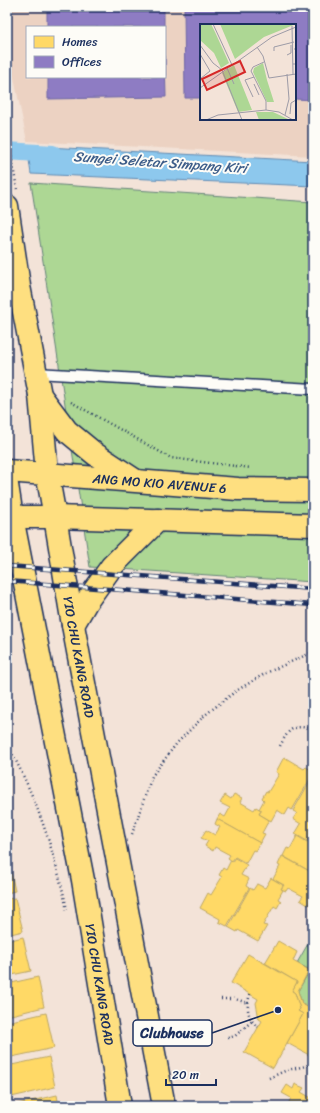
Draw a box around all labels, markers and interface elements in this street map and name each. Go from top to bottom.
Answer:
inset map [200,24,296,120]
legend [26,26,166,78]
text: Homes [62,31,98,53]
text: Offices [62,51,102,73]
water label: Sungei Seletar Simpang Kiri [73,144,250,181]
street label: ANG MO KIO AVENUE 6 [91,467,227,500]
street label: YIO CHU KANG ROAD [56,595,101,720]
street label: YIO CHU KANG ROAD [78,922,121,1047]
callout: Clubhouse [133,1020,212,1046]
text: Clubhouse [139,1021,204,1046]
scale bar [166,1061,216,1087]
text: 20 m [172,1064,199,1086]

